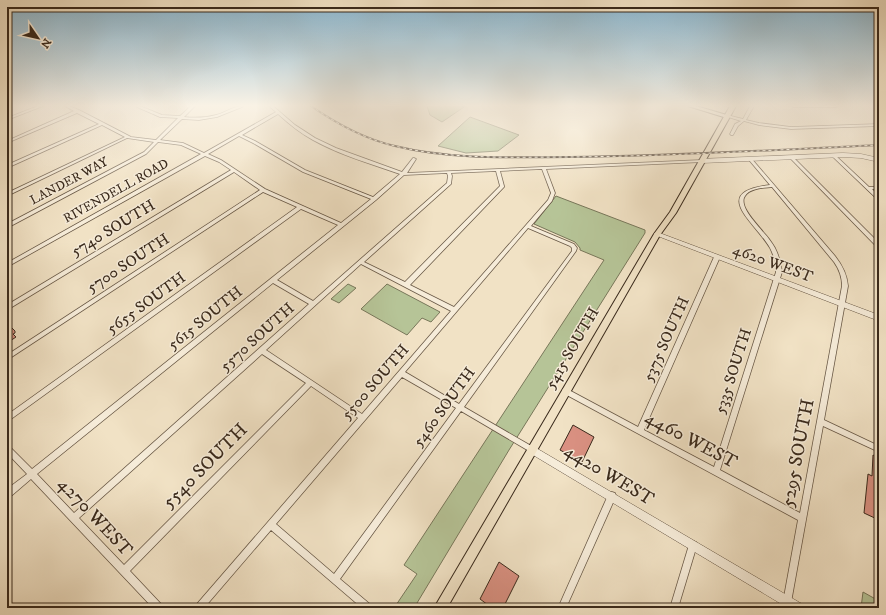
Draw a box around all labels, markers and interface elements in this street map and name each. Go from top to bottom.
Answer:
north arrow [18,18,58,58]
text: N [37,35,54,51]
street label: LANDER WAY [27,153,112,208]
street label: RIVENDELL ROAD [61,155,172,227]
street label: 5740 SOUTH [67,195,159,261]
street label: 5700 SOUTH [83,229,173,297]
street label: 4620 WEST [730,239,816,287]
street label: 5655 SOUTH [102,268,190,338]
street label: 5615 SOUTH [163,282,247,354]
street label: 5375 SOUTH [638,293,694,385]
street label: 5570 SOUTH [215,298,299,376]
street label: 5415 SOUTH [541,304,603,392]
street label: 5335 SOUTH [710,326,756,416]
street label: 5500 SOUTH [337,340,413,424]
street label: 5460 SOUTH [408,363,480,451]
street label: 5295 SOUTH [776,397,820,509]
street label: 4460 WEST [641,406,742,474]
street label: 5540 SOUTH [157,418,253,514]
street label: 4420 WEST [560,439,659,511]
street label: 4270 WEST [53,473,138,562]

